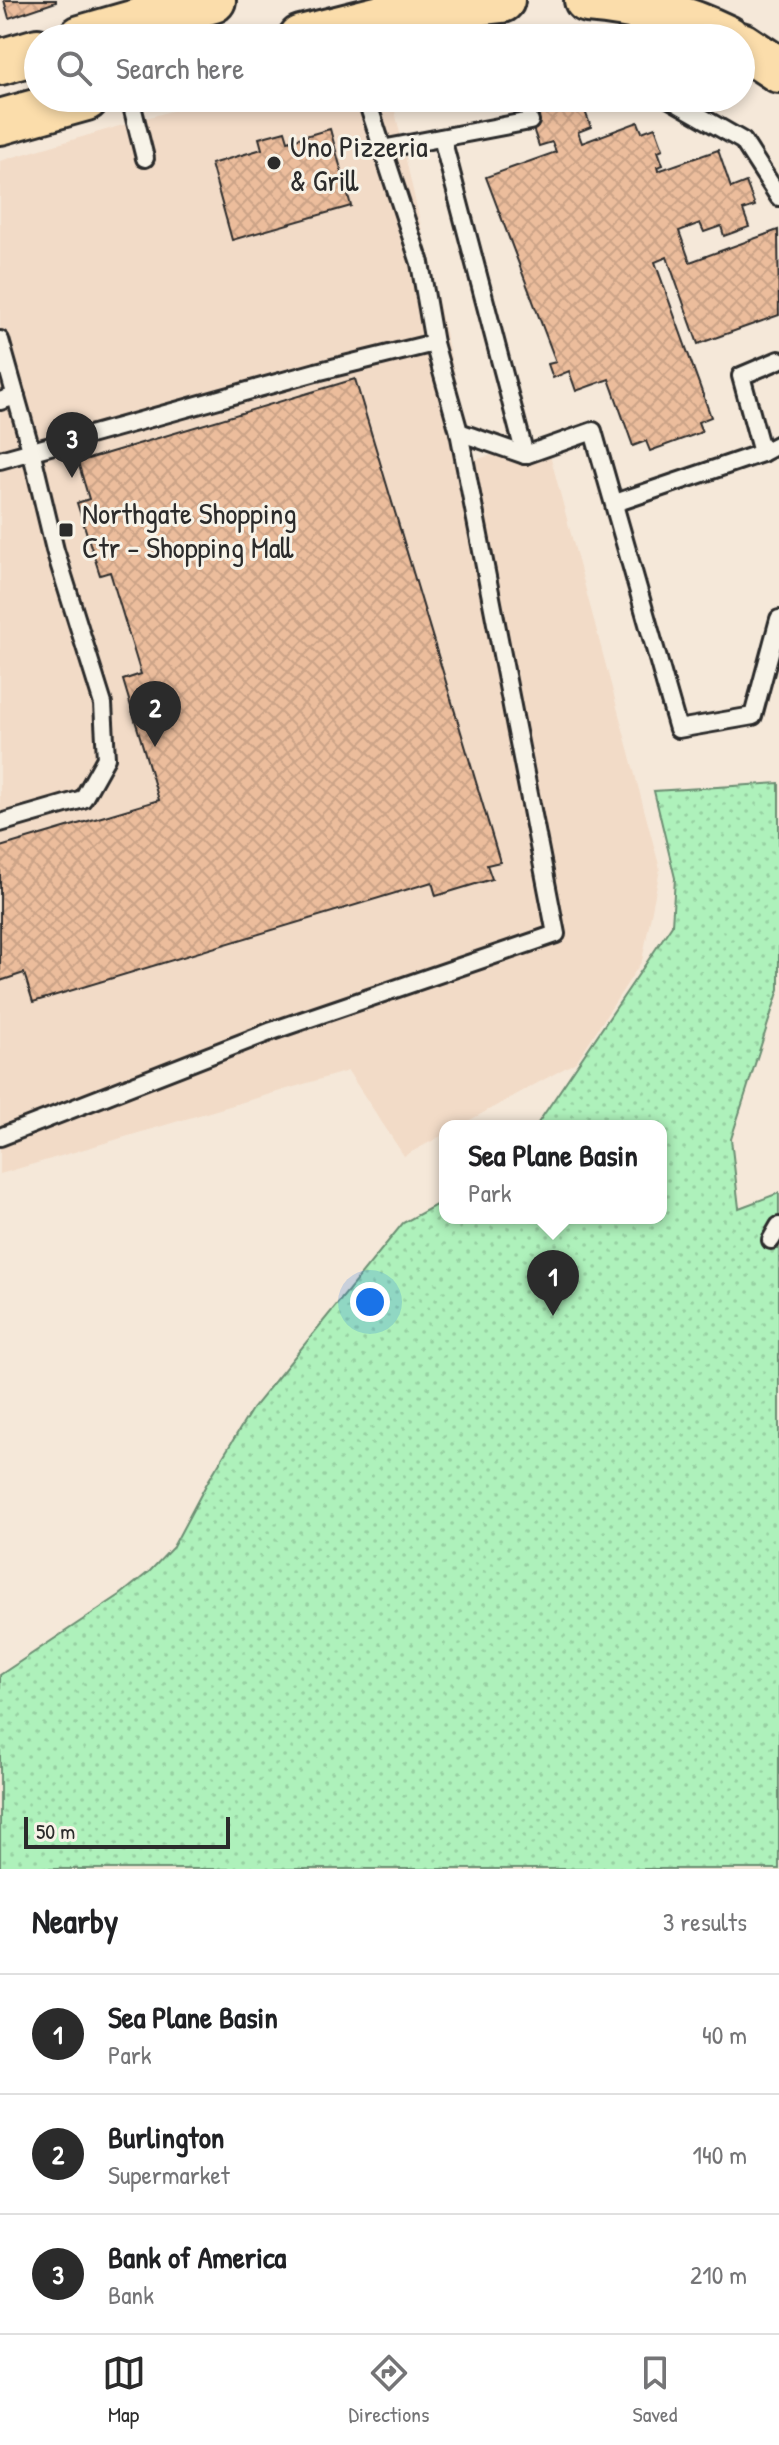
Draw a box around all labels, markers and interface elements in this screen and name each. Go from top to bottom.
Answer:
search box [24,24,755,112]
icon: search [52,46,96,90]
text: Search here [116,48,244,88]
place label: Uno Pizzeria & Grill [290,126,428,200]
marker: Uno Pizzeria & Grill [265,154,283,172]
pin: 3 [46,412,98,478]
place label: Northgate Shopping Ctr - Shopping Mall [82,493,297,567]
marker: Northgate Shopping Ctr - Shopping Mall [57,521,75,539]
pin: 2 [129,681,181,747]
popup [439,1120,667,1224]
text: Sea Plane Basin [468,1135,638,1175]
text: Park [468,1175,512,1210]
pin: 1 [527,1250,579,1316]
your location [350,1282,390,1322]
scale bar [24,1813,230,1849]
text: 50 m [36,1816,75,1846]
text: Nearby [32,1898,118,1944]
text: 3 results [663,1904,747,1939]
text: Sea Plane Basin [108,1997,278,2037]
text: 1 [53,2017,63,2052]
text: 40 m [702,2017,747,2052]
text: Park [108,2037,152,2072]
text: Burlington [108,2117,224,2157]
text: 2 [52,2137,64,2172]
text: 140 m [693,2137,747,2172]
text: Supermarket [108,2157,230,2192]
text: Bank of America [108,2237,286,2277]
text: 3 [52,2257,64,2292]
text: 210 m [690,2257,747,2292]
text: Bank [108,2277,154,2312]
tab: Map [102,2351,146,2429]
tab: Directions [349,2351,430,2429]
tab: Saved [633,2351,677,2429]

